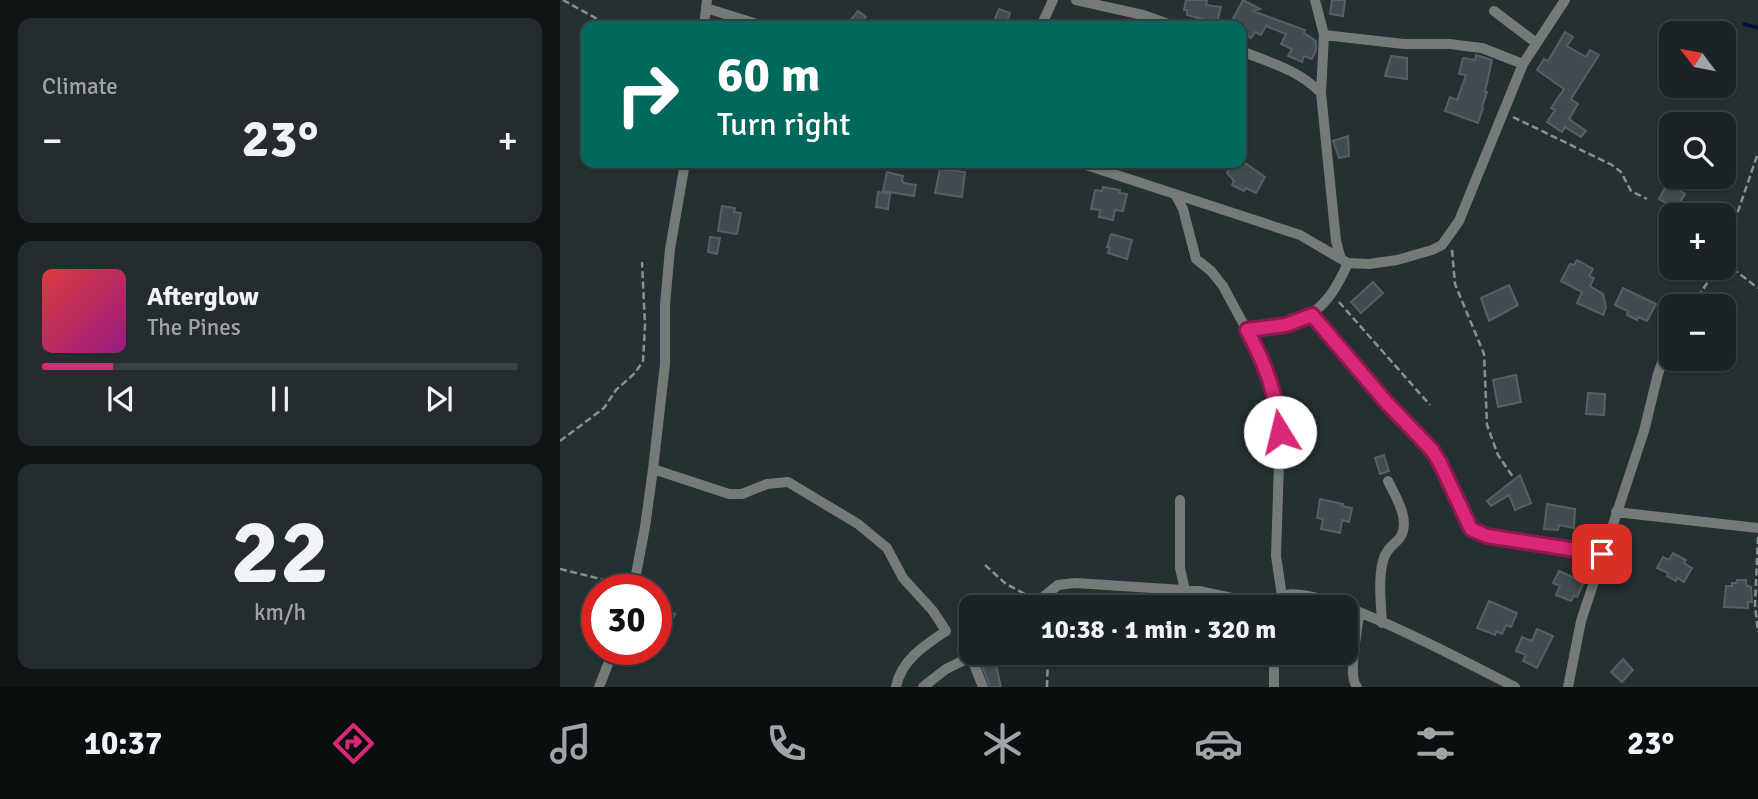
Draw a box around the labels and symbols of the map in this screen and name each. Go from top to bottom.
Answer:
north arrow [1659,21,1736,98]
position arrow [1243,395,1317,469]
pin [1572,524,1632,584]
speed limit sign: 30 [581,574,672,665]

